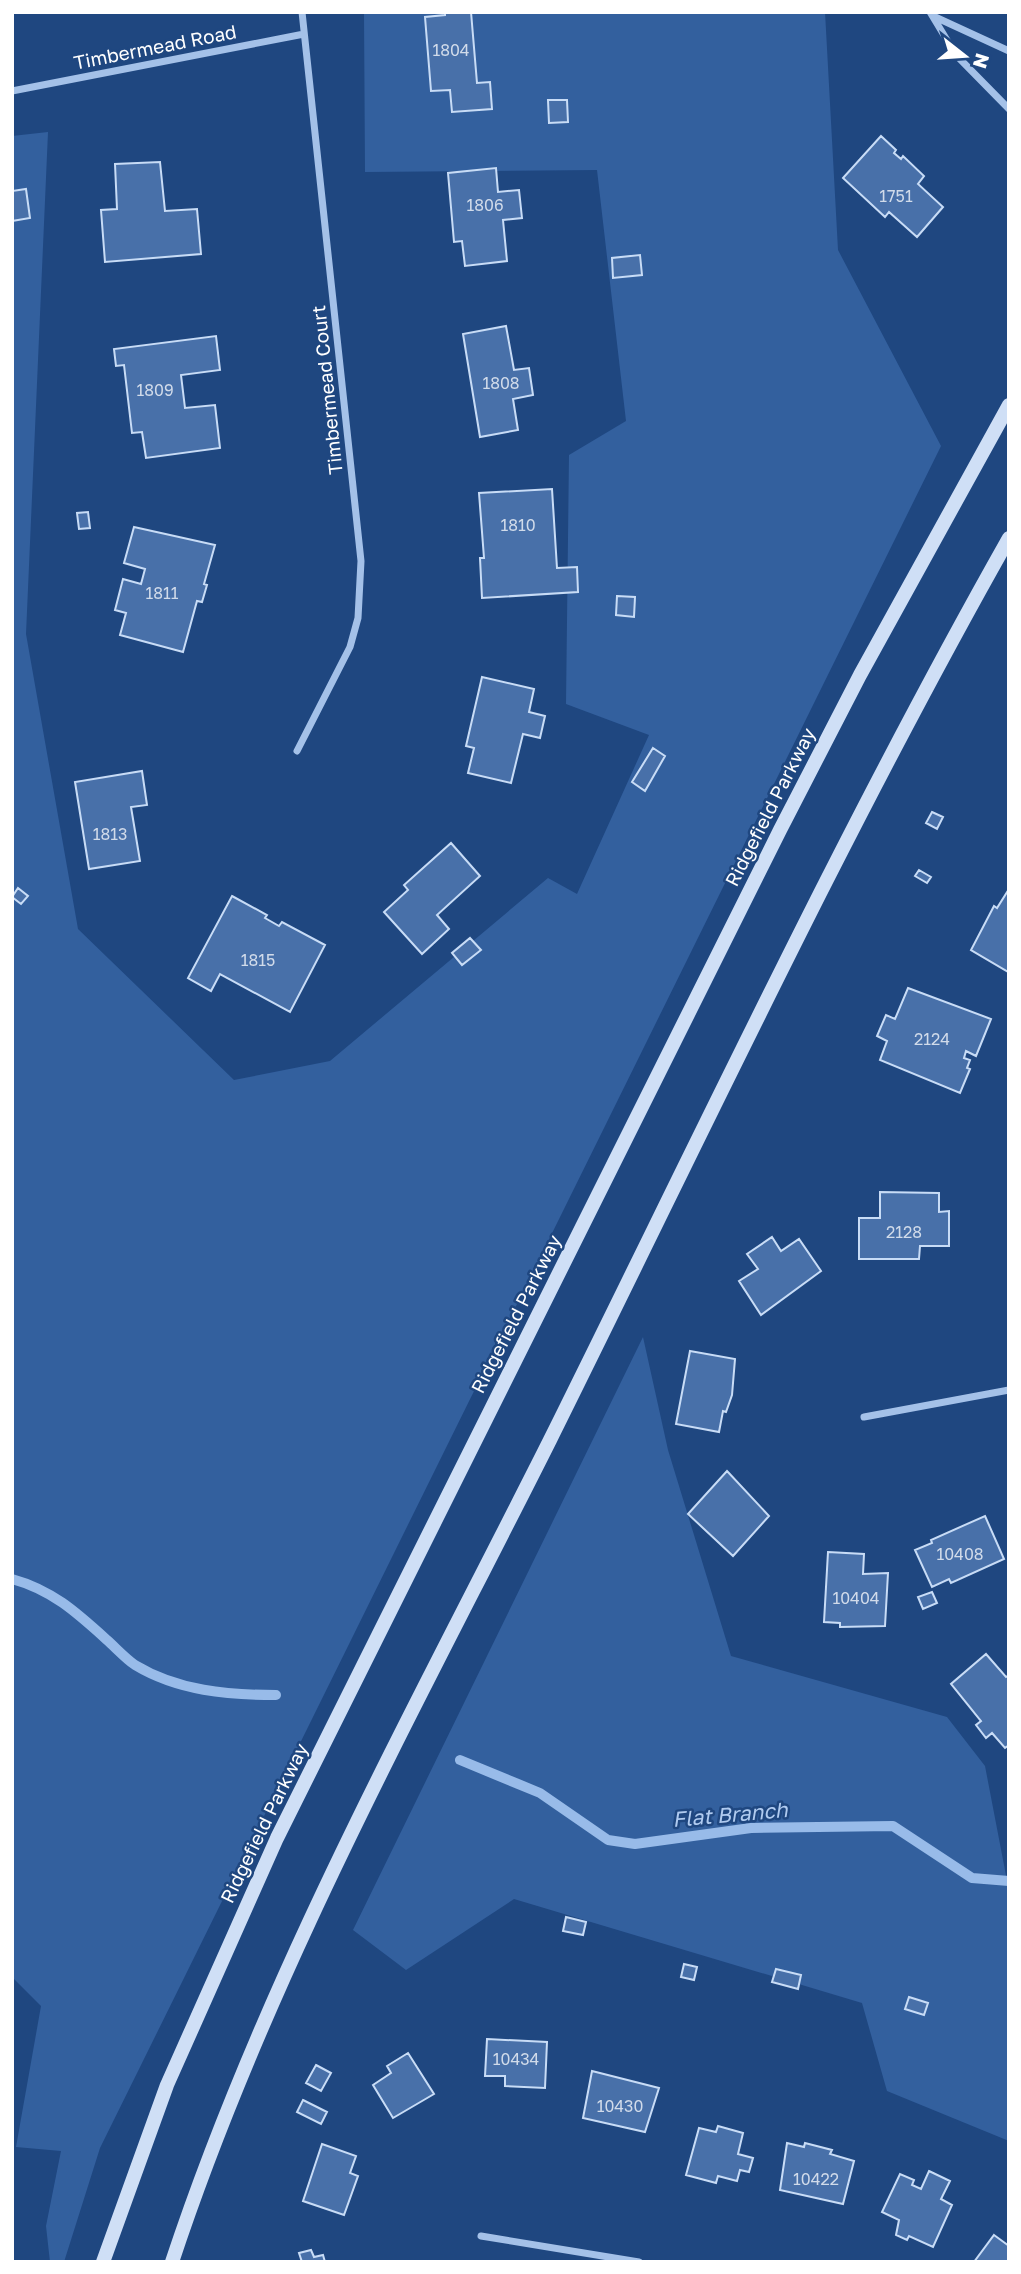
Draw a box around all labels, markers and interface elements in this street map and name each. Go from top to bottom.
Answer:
street label: Timbermead Road [72,19,238,74]
north arrow [930,21,1000,91]
house number: 1804 [432,40,470,60]
text: N [969,51,995,71]
house number: 1751 [879,186,913,206]
house number: 1806 [466,195,504,215]
street label: Timbermead Court [306,304,347,476]
house number: 1808 [482,373,520,393]
house number: 1809 [136,380,174,400]
house number: 1810 [500,515,536,535]
house number: 1811 [145,583,179,603]
street label: Ridgefield Parkway [720,723,820,890]
house number: 1813 [93,824,127,844]
house number: 1815 [241,950,275,970]
house number: 2124 [914,1029,950,1049]
house number: 2128 [886,1222,922,1242]
street label: Ridgefield Parkway [466,1230,566,1397]
house number: 10408 [936,1544,984,1564]
house number: 10404 [832,1588,880,1608]
street label: Ridgefield Parkway [215,1739,312,1906]
water label: Flat Branch [671,1796,790,1832]
house number: 10434 [493,2049,539,2069]
house number: 10430 [597,2096,643,2116]
house number: 10422 [793,2169,839,2189]

